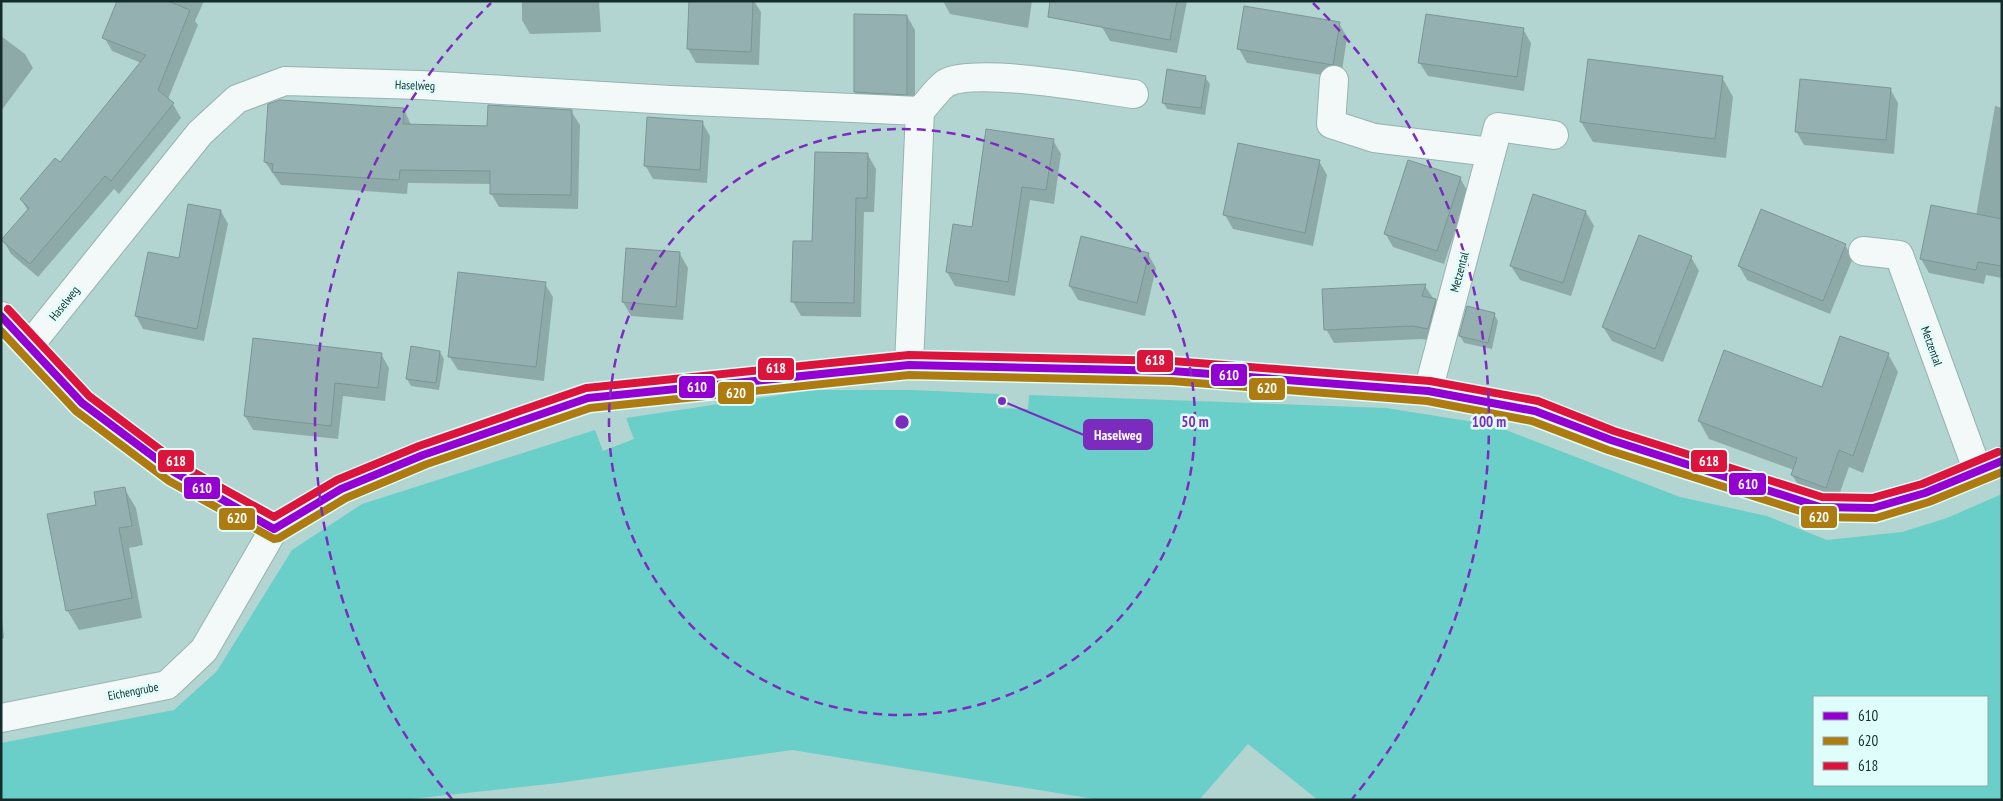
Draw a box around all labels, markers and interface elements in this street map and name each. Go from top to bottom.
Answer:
street label: Haselweg [395,77,435,93]
street label: Metzental [1446,250,1472,294]
street label: Haselweg [46,283,82,323]
street label: Metzental [1918,324,1946,368]
line badge: 618 [1136,349,1174,373]
text: 618 [1145,351,1165,369]
line badge: 618 [757,357,795,381]
text: 618 [766,359,786,377]
line badge: 610 [1210,363,1248,387]
text: 610 [1219,366,1239,384]
line badge: 610 [678,375,716,399]
line badge: 620 [1248,377,1286,401]
text: 610 [687,378,707,396]
text: 620 [1257,379,1277,397]
line badge: 620 [717,381,755,405]
text: 620 [726,384,746,402]
text: 50 m [1181,412,1209,431]
text: 100 m [1472,412,1506,431]
centre of rings [893,413,911,431]
callout: Haselweg [1084,420,1152,449]
text: Haselweg [1094,426,1142,444]
line badge: 618 [157,449,195,473]
line badge: 618 [1690,449,1728,473]
text: 618 [166,452,186,470]
text: 618 [1699,452,1719,470]
line badge: 610 [1728,472,1767,496]
text: 610 [1738,475,1758,493]
line badge: 610 [183,476,221,500]
text: 610 [192,479,212,497]
line badge: 620 [1800,505,1838,529]
line badge: 620 [218,507,256,531]
text: 620 [1809,508,1829,526]
text: 620 [227,509,247,527]
street label: Eichengrube [106,679,160,703]
legend [1813,696,1988,786]
text: 610 [1858,706,1879,725]
text: 620 [1858,731,1879,750]
text: 618 [1858,756,1878,775]

